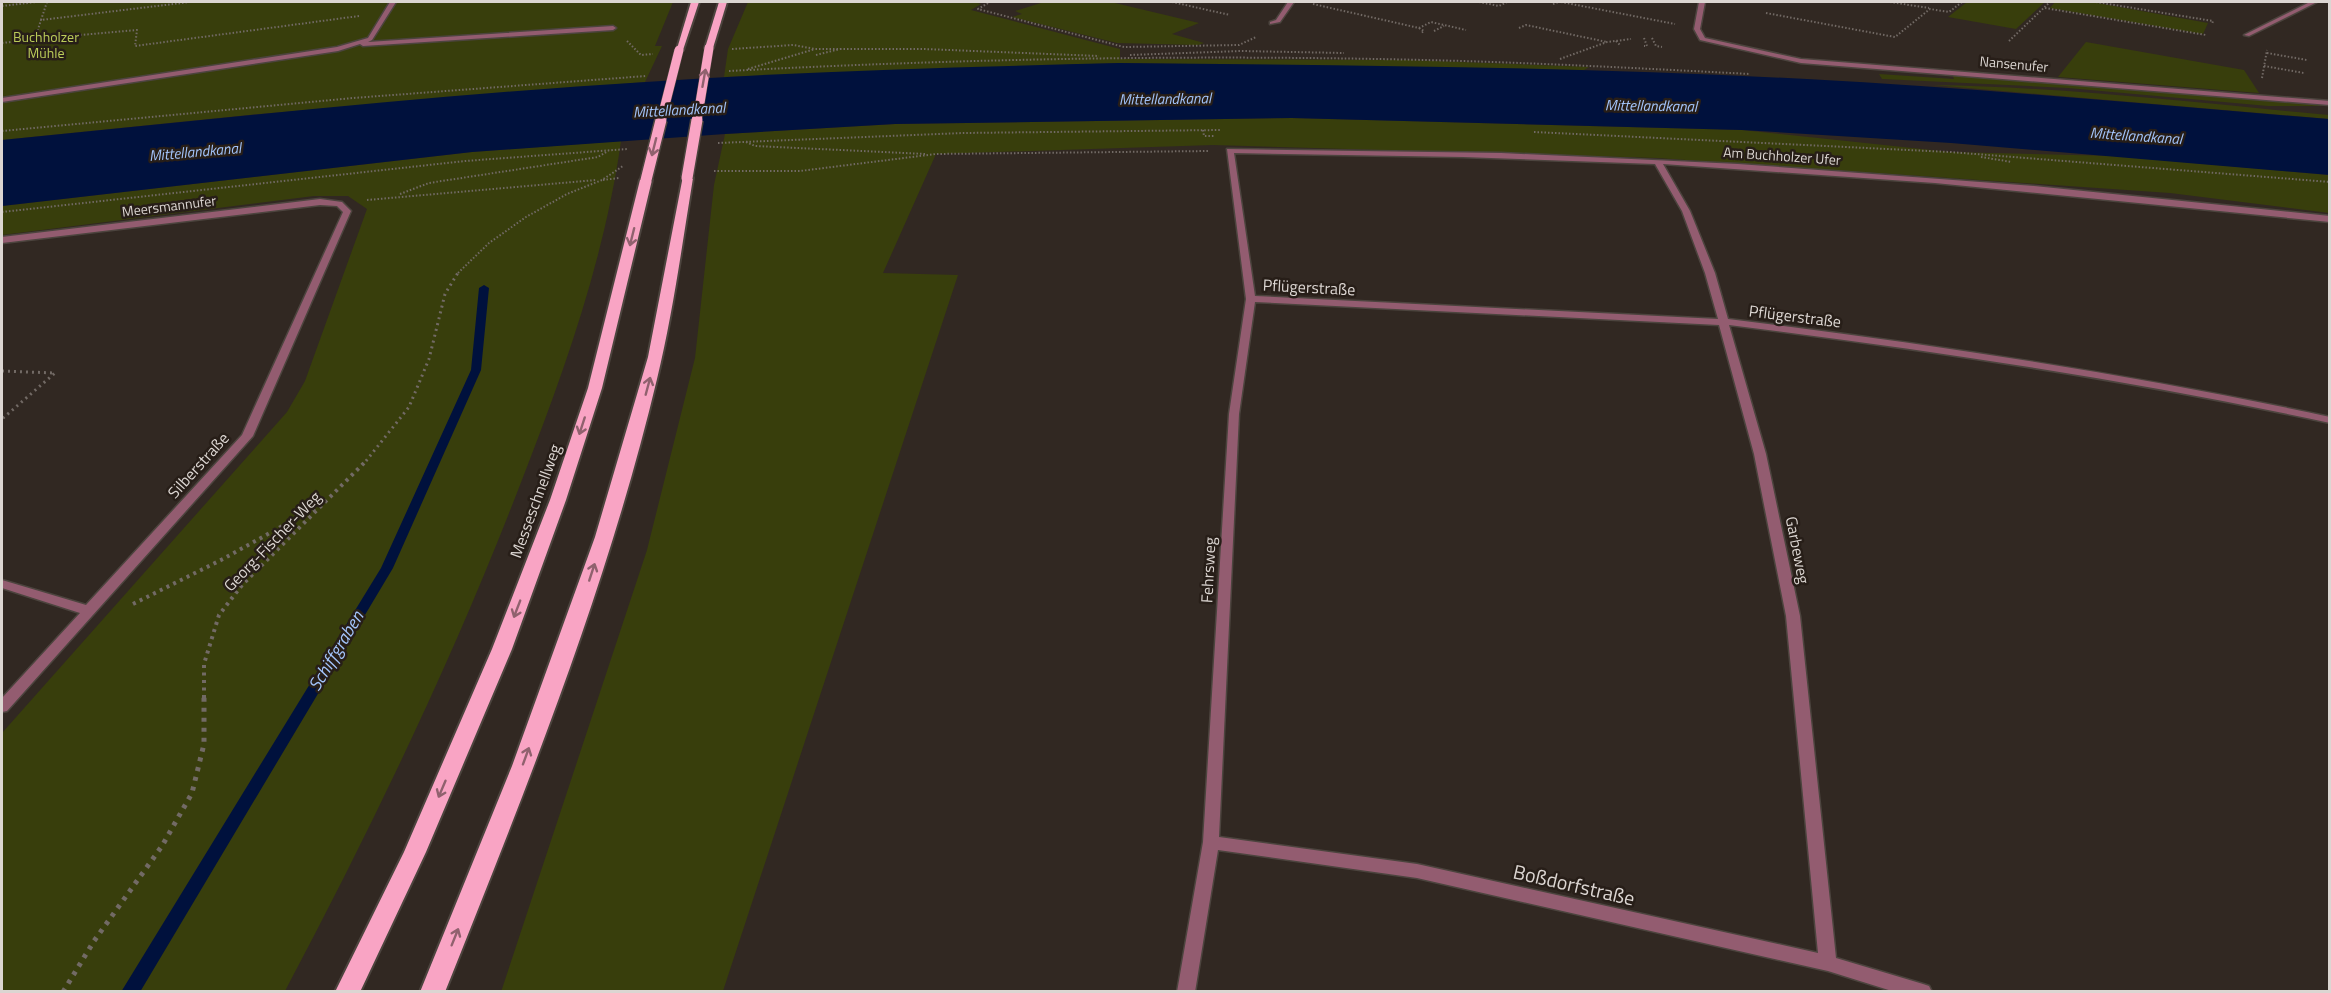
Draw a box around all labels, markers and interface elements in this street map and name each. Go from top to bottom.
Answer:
park label: Buchholzer Mühle [13,26,79,63]
street label: Nansenufer [1979,50,2049,77]
one-way arrow [699,69,710,89]
water label: Mittellandkanal [1119,86,1213,111]
water label: Mittellandkanal [1605,93,1699,118]
water label: Mittellandkanal [632,96,727,123]
water label: Mittellandkanal [2089,121,2185,150]
water label: Mittellandkanal [148,136,244,167]
one-way arrow [648,138,660,157]
street label: Am Buchholzer Ufer [1723,141,1842,170]
street label: Meersmannufer [121,189,217,222]
one-way arrow [626,227,638,246]
street label: Pflügerstraße [1262,273,1356,301]
street label: Pflügerstraße [1748,298,1842,334]
one-way arrow [642,377,654,396]
one-way arrow [576,416,587,435]
street label: Silberstraße [162,427,234,503]
street label: Messeschnellweg [503,441,567,561]
street label: Georg-Fischer-Weg [218,485,326,597]
street label: Garbeweg [1780,514,1816,586]
street label: Fehrsweg [1194,536,1222,604]
one-way arrow [587,563,598,582]
one-way arrow [510,599,521,618]
water label: Schiffgraben [301,605,371,696]
one-way arrow [522,747,533,766]
one-way arrow [436,780,447,798]
street label: Boßdorfstraße [1510,855,1638,914]
one-way arrow [450,929,461,947]

